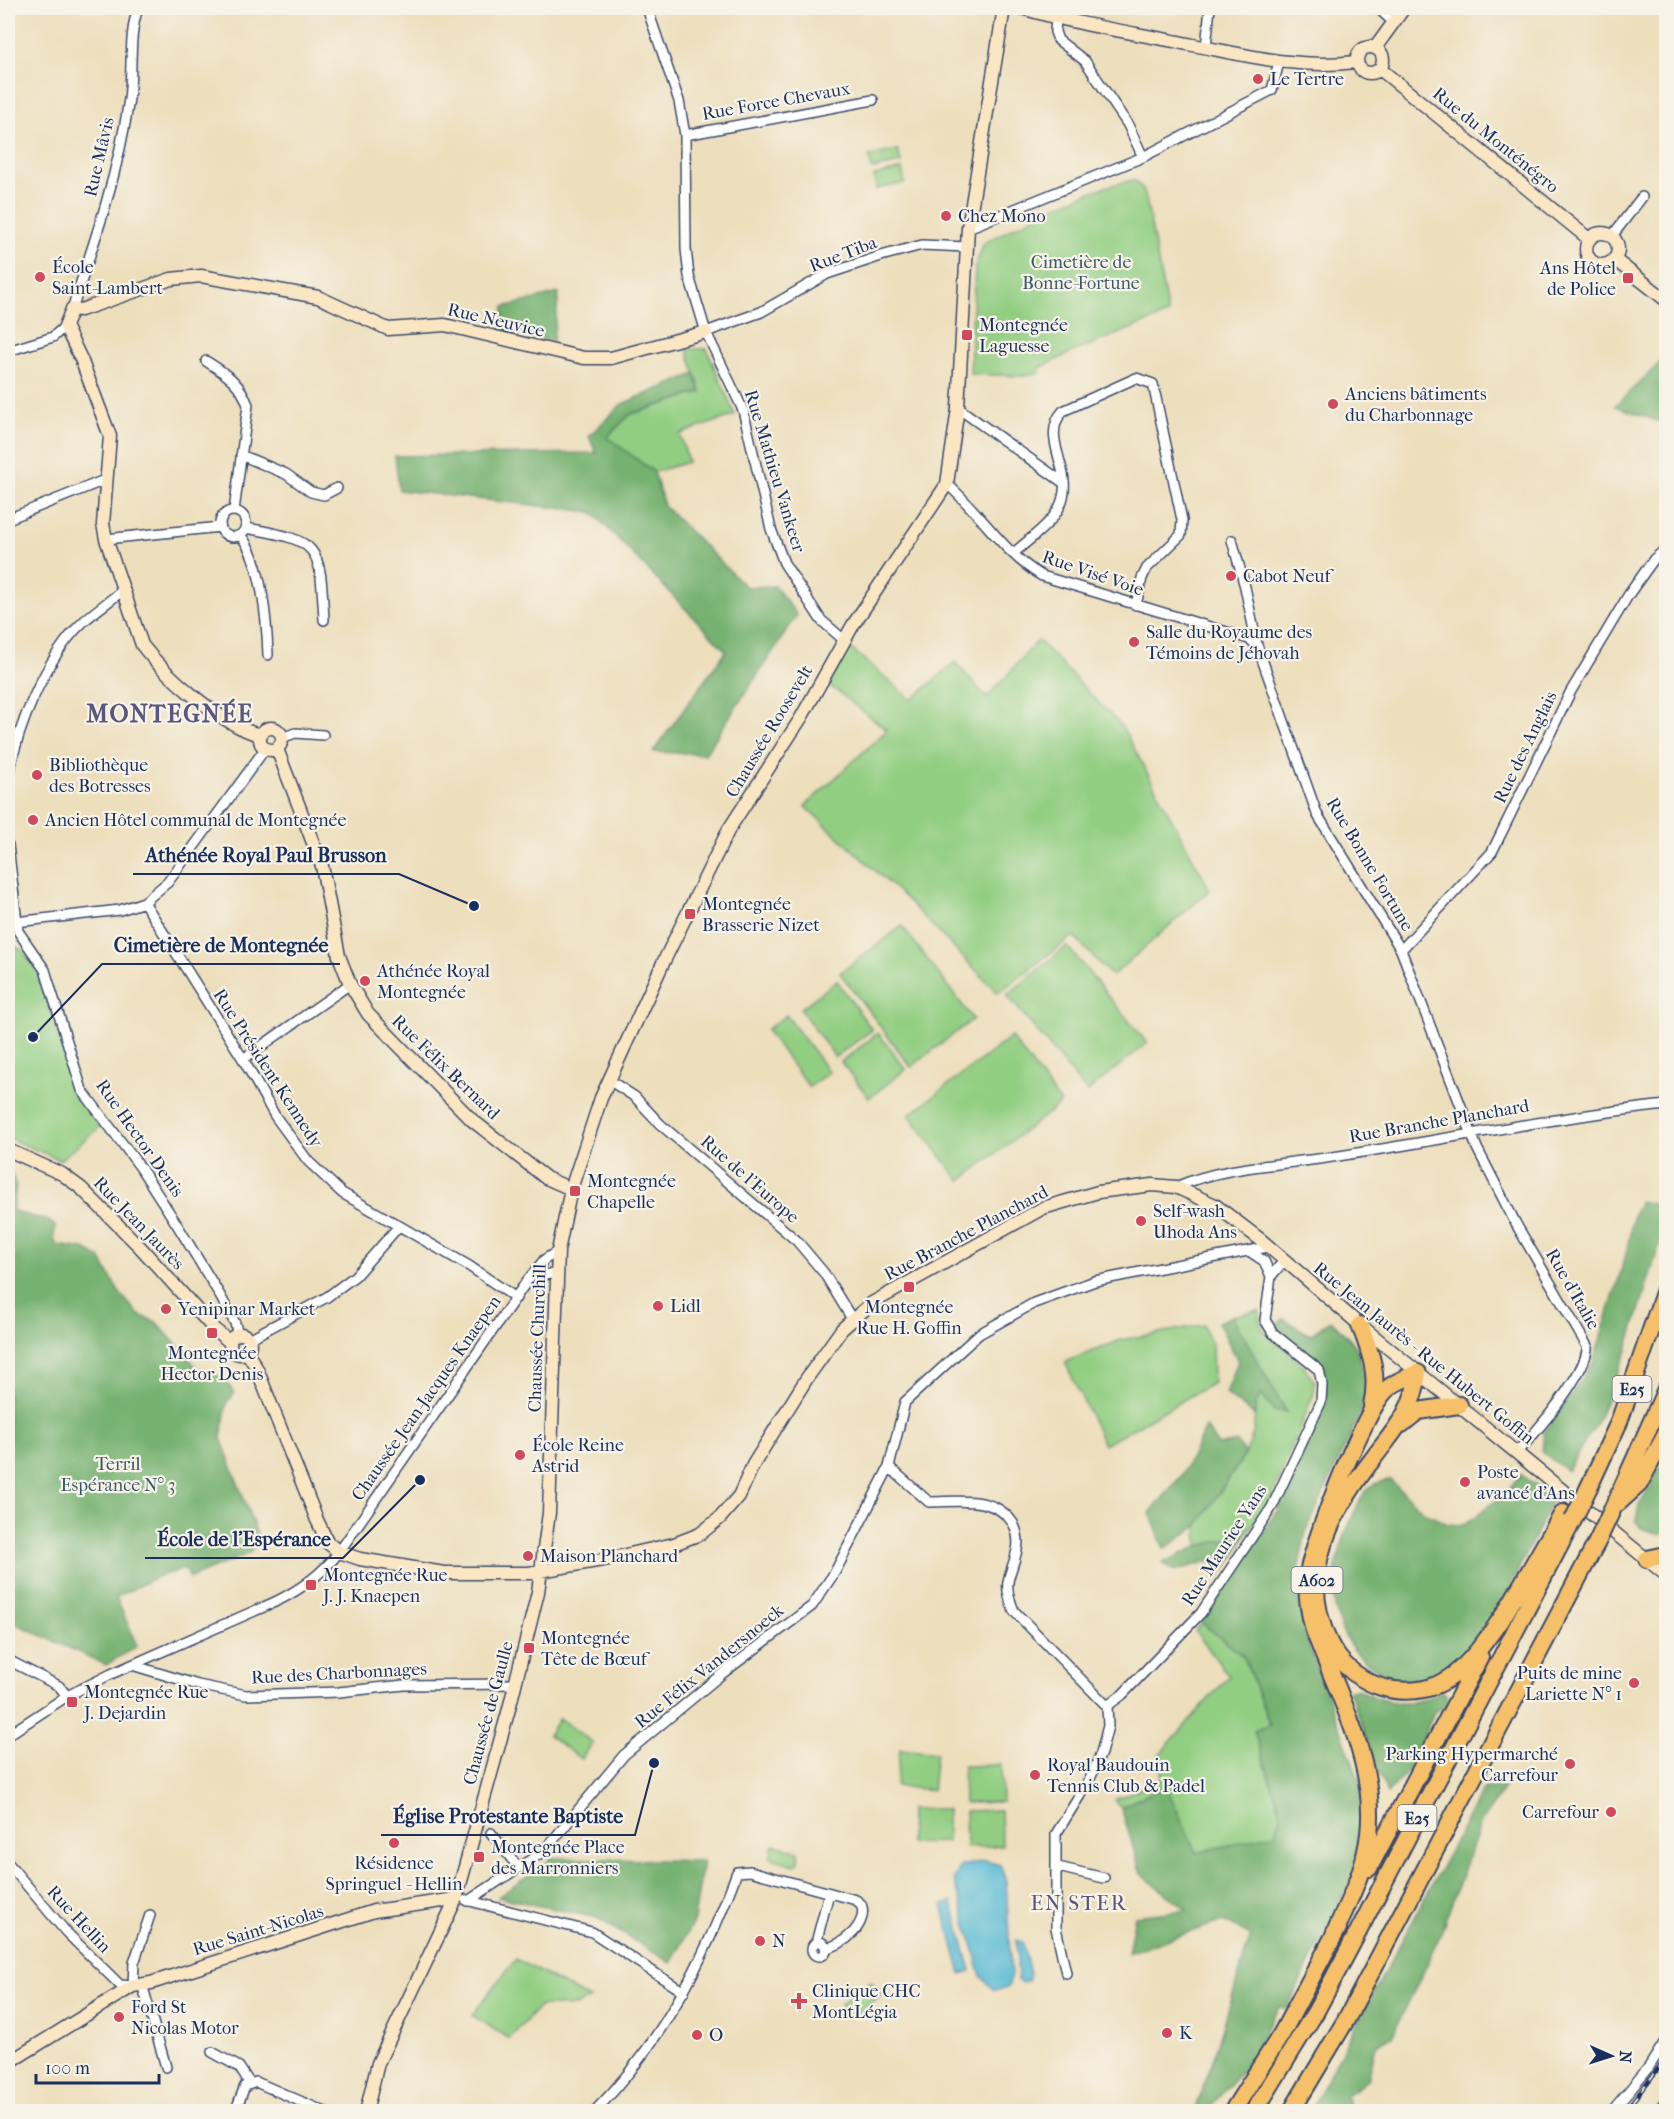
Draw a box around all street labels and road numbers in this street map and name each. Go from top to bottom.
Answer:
street label: Rue Force Chevaux [700,78,852,125]
street label: Rue du Monténégro [1428,83,1563,198]
street label: Rue Mâvis [80,115,119,199]
street label: Rue Tiba [807,232,880,277]
street label: Rue Neuvice [445,299,547,342]
street label: Rue Mathieu Vankeer [740,387,809,555]
street label: Rue Visé Voie [1039,546,1146,601]
street label: Chaussée Roosevelt [722,661,818,801]
street label: Rue des Anglais [1489,688,1562,807]
street label: Rue Bonne Fortune [1321,794,1418,935]
street label: Rue Président Kennedy [208,985,327,1153]
street label: Rue Félix Bernard [387,1011,504,1124]
street label: Rue Hector Denis [91,1076,188,1201]
street label: Rue Branche Planchard [1347,1095,1531,1148]
street label: Rue de l'Europe [696,1131,803,1228]
street label: Rue Jean Jaurès [89,1172,189,1275]
street label: Rue Branche Planchard [881,1181,1052,1286]
street label: Rue d'Italie [1541,1245,1604,1334]
street label: Rue Jean Jaurès - Rue Hubert Goffin [1309,1258,1539,1449]
street label: Chaussée Churchill [524,1263,551,1413]
street label: Chaussée Jean-Jacques Knaepen [347,1291,506,1505]
road number: E25 [1612,1376,1652,1402]
street label: Rue Maurice Yans [1177,1480,1272,1610]
road number: A602 [1292,1567,1342,1593]
street label: Rue Félix Vandersnoeck [631,1599,789,1733]
street label: Chaussée de Gaulle [459,1639,518,1787]
street label: Rue des Charbonnages [251,1658,428,1689]
road number: E25 [1398,1805,1436,1831]
street label: Rue Hellin [42,1881,115,1958]
street label: Rue Saint-Nicolas [190,1901,326,1960]

